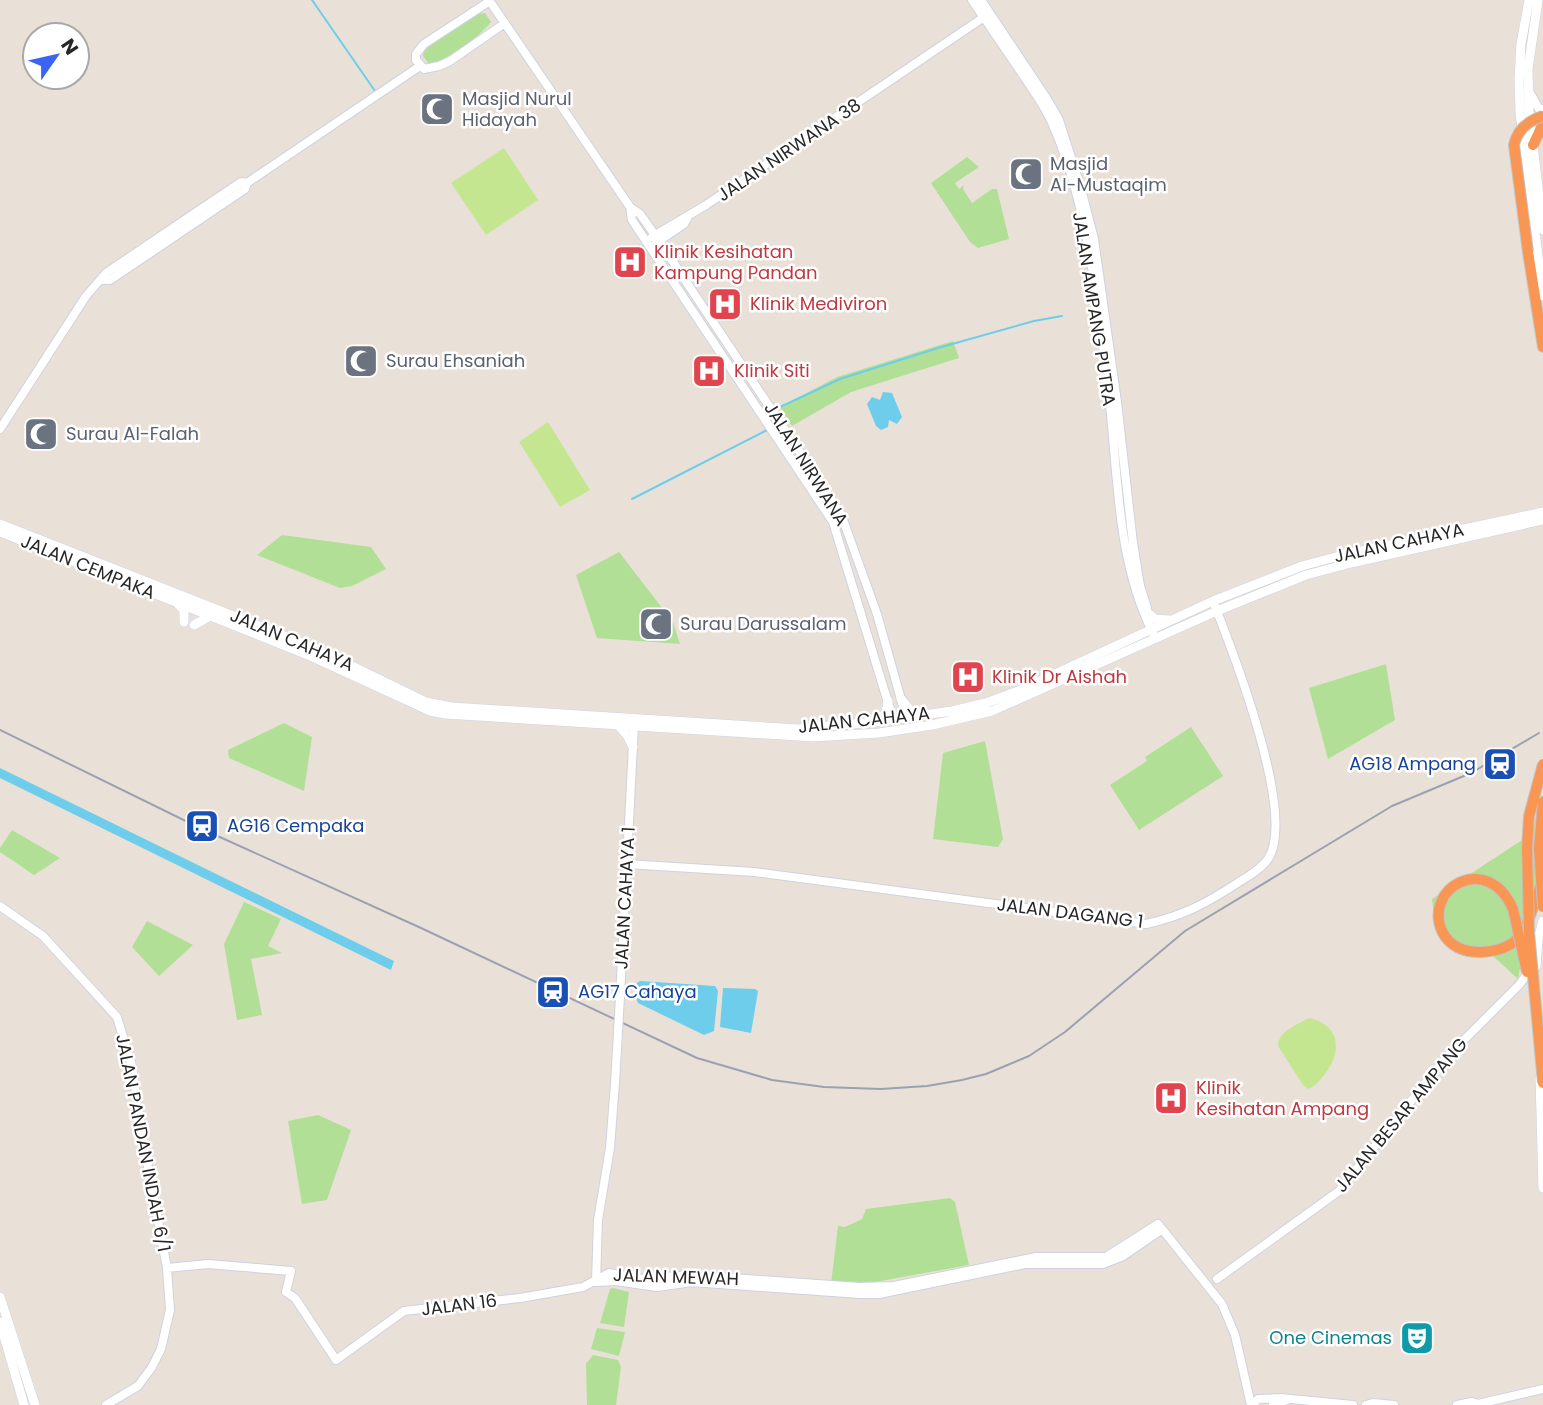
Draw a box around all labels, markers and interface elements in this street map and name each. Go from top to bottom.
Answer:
north arrow [21,21,91,91]
text: N [54,33,85,60]
place label: Masjid Nurul Hidayah [462,86,572,132]
mosque icon: Masjid Nurul Hidayah [418,90,456,128]
street label: JALAN NIRWANA 38 [712,92,865,207]
place label: Masjid Al-Mustaqim [1050,151,1167,197]
mosque icon: Masjid Al-Mustaqim [1007,155,1045,193]
street label: JALAN AMPANG PUTRA [1067,210,1122,408]
place label: Klinik Kesihatan Kampung Pandan [654,239,818,285]
hospital icon: Klinik Kesihatan Kampung Pandan [611,243,649,281]
hospital icon: Klinik Mediviron [706,285,744,323]
place label: Klinik Mediviron [750,291,887,316]
mosque icon: Surau Ehsaniah [342,342,380,380]
place label: Surau Ehsaniah [386,348,525,373]
hospital icon: Klinik Siti [690,352,728,390]
place label: Klinik Siti [734,358,810,383]
street label: JALAN NIRWANA [758,397,855,530]
mosque icon: Surau Al-Falah [22,415,60,453]
place label: Surau Al-Falah [66,421,199,446]
street label: JALAN CAHAYA [1332,517,1466,568]
street label: JALAN CEMPAKA [17,528,159,605]
street label: JALAN CAHAYA [226,602,358,677]
mosque icon: Surau Darussalam [637,605,675,643]
place label: Surau Darussalam [680,611,847,636]
hospital icon: Klinik Dr Aishah [949,658,987,696]
place label: Klinik Dr Aishah [992,664,1127,689]
street label: JALAN CAHAYA [797,700,931,739]
station icon: AG18 Ampang [1481,745,1519,783]
place label: AG18 Ampang [1349,751,1476,776]
station icon: AG16 Cempaka [183,807,221,845]
place label: AG16 Cempaka [227,813,365,838]
street label: JALAN CAHAYA 1 [608,826,641,970]
street label: JALAN DAGANG 1 [995,891,1145,934]
station icon: AG17 Cahaya [534,973,572,1011]
place label: AG17 Cahaya [578,979,697,1004]
street label: JALAN PANDAN INDAH 6/1 [110,1032,177,1254]
street label: JALAN BESAR AMPANG [1328,1032,1473,1197]
place label: Klinik Kesihatan Ampang [1196,1075,1369,1121]
hospital icon: Klinik Kesihatan Ampang [1152,1079,1190,1117]
street label: JALAN MEWAH [613,1262,739,1291]
street label: JALAN 16 [420,1287,498,1322]
theatre icon: One Cinemas [1398,1319,1436,1357]
place label: One Cinemas [1269,1325,1392,1350]

